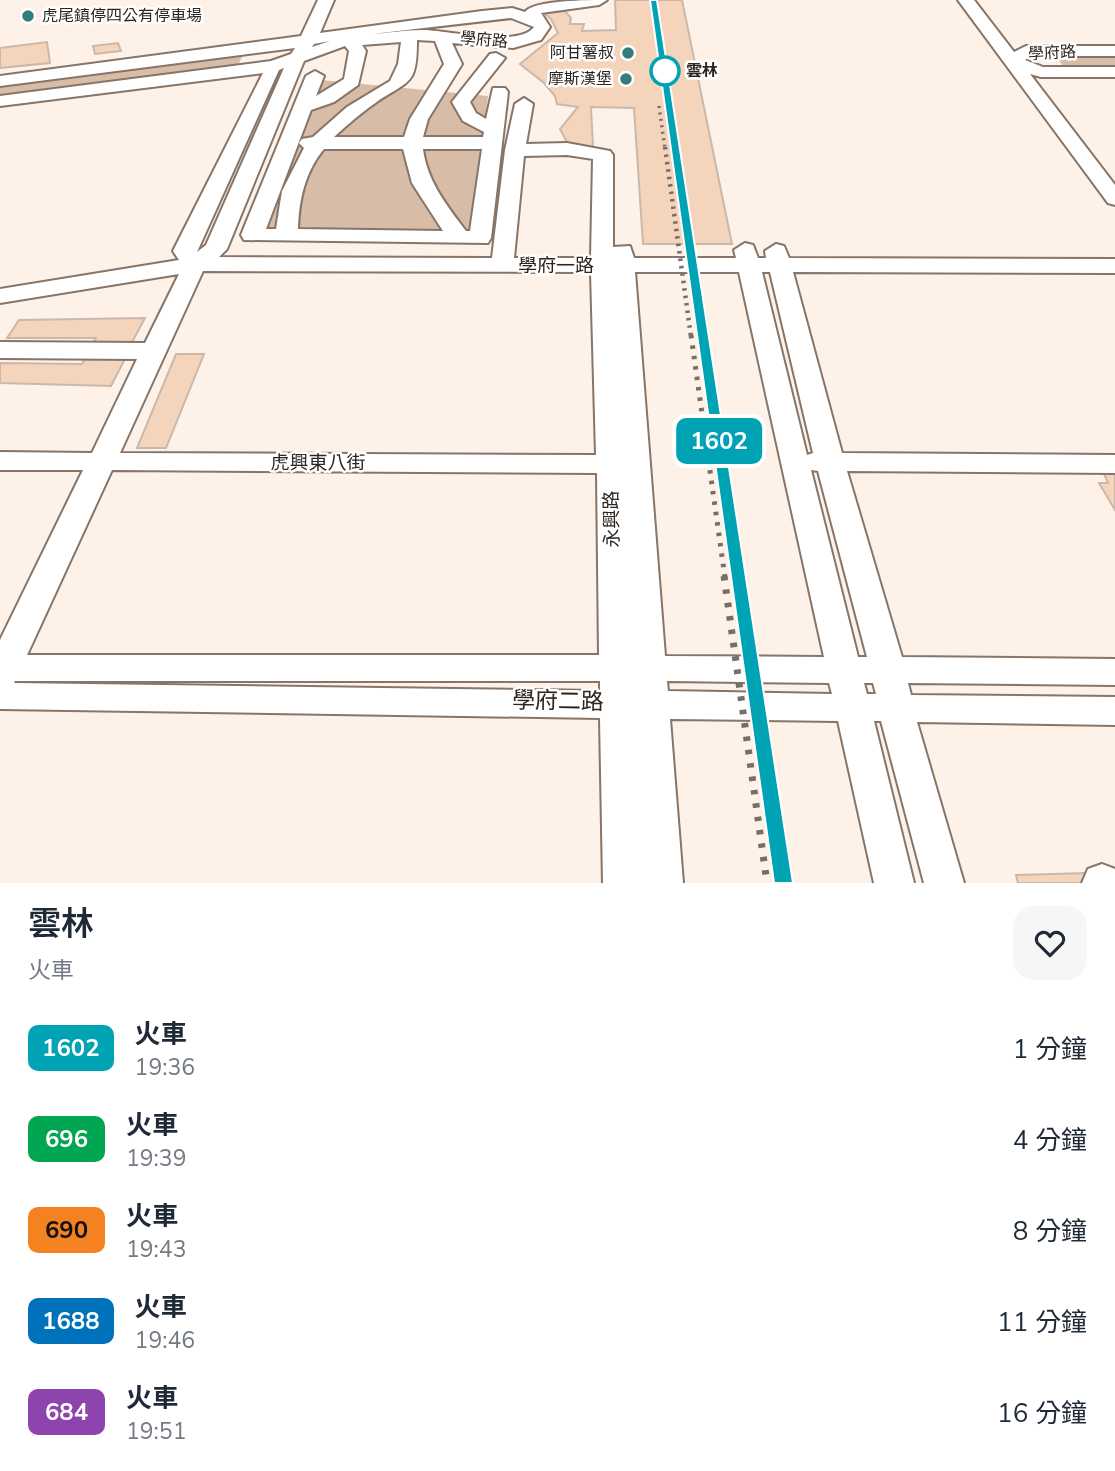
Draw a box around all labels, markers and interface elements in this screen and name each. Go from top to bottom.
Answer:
place label: 虎尾鎮停四公有停車場 [42,5,202,27]
marker: 虎尾鎮停四公有停車場 [20,8,36,24]
street label: 學府路 [459,27,509,53]
street label: 學府路 [1027,41,1077,65]
place label: 阿甘薯叔 [550,42,614,64]
marker: 阿甘薯叔 [620,45,636,61]
marker: 雲林 [650,56,680,86]
place label: 雲林 [686,60,718,82]
place label: 摩斯漢堡 [548,68,612,90]
marker: 摩斯漢堡 [618,71,634,87]
street label: 學府一路 [518,253,594,279]
line badge: 1602 [670,418,768,464]
text: 1602 [690,425,748,457]
street label: 虎興東八街 [270,450,366,476]
street label: 永興路 [599,490,625,548]
street label: 學府二路 [512,685,604,717]
text: 雲林 [28,902,94,947]
button: heart [1013,906,1087,980]
text: 火車 [28,955,74,986]
text: 火車 [135,1017,187,1052]
text: 1602 [42,1032,100,1064]
text: 1 分鐘 [1013,1032,1087,1067]
text: 19:36 [135,1052,195,1083]
text: 火車 [126,1108,178,1143]
text: 696 [45,1123,88,1155]
text: 4 分鐘 [1013,1123,1087,1158]
text: 19:39 [126,1143,186,1174]
text: 火車 [126,1199,178,1234]
text: 690 [45,1214,88,1246]
text: 8 分鐘 [1013,1214,1087,1249]
text: 19:43 [126,1234,186,1265]
text: 火車 [135,1290,187,1325]
text: 1688 [42,1305,100,1337]
text: 11 分鐘 [997,1305,1087,1340]
text: 19:46 [135,1325,195,1356]
text: 火車 [126,1381,178,1416]
text: 684 [45,1396,88,1428]
text: 16 分鐘 [997,1396,1087,1431]
text: 19:51 [126,1416,186,1447]

